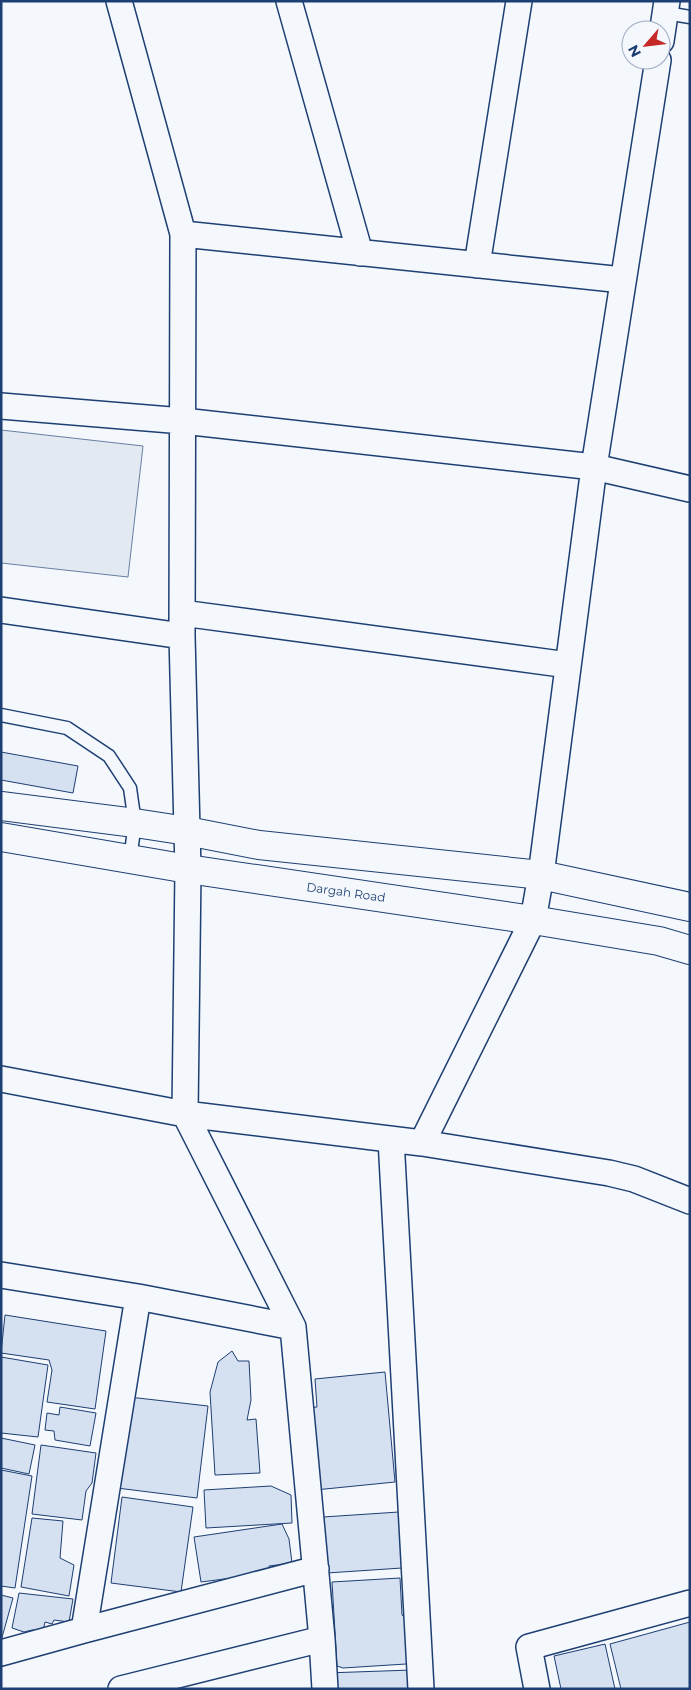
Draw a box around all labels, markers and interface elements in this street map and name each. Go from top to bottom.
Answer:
north arrow [621,20,671,70]
text: N [624,42,645,60]
street label: Dargah Road [306,879,386,905]

